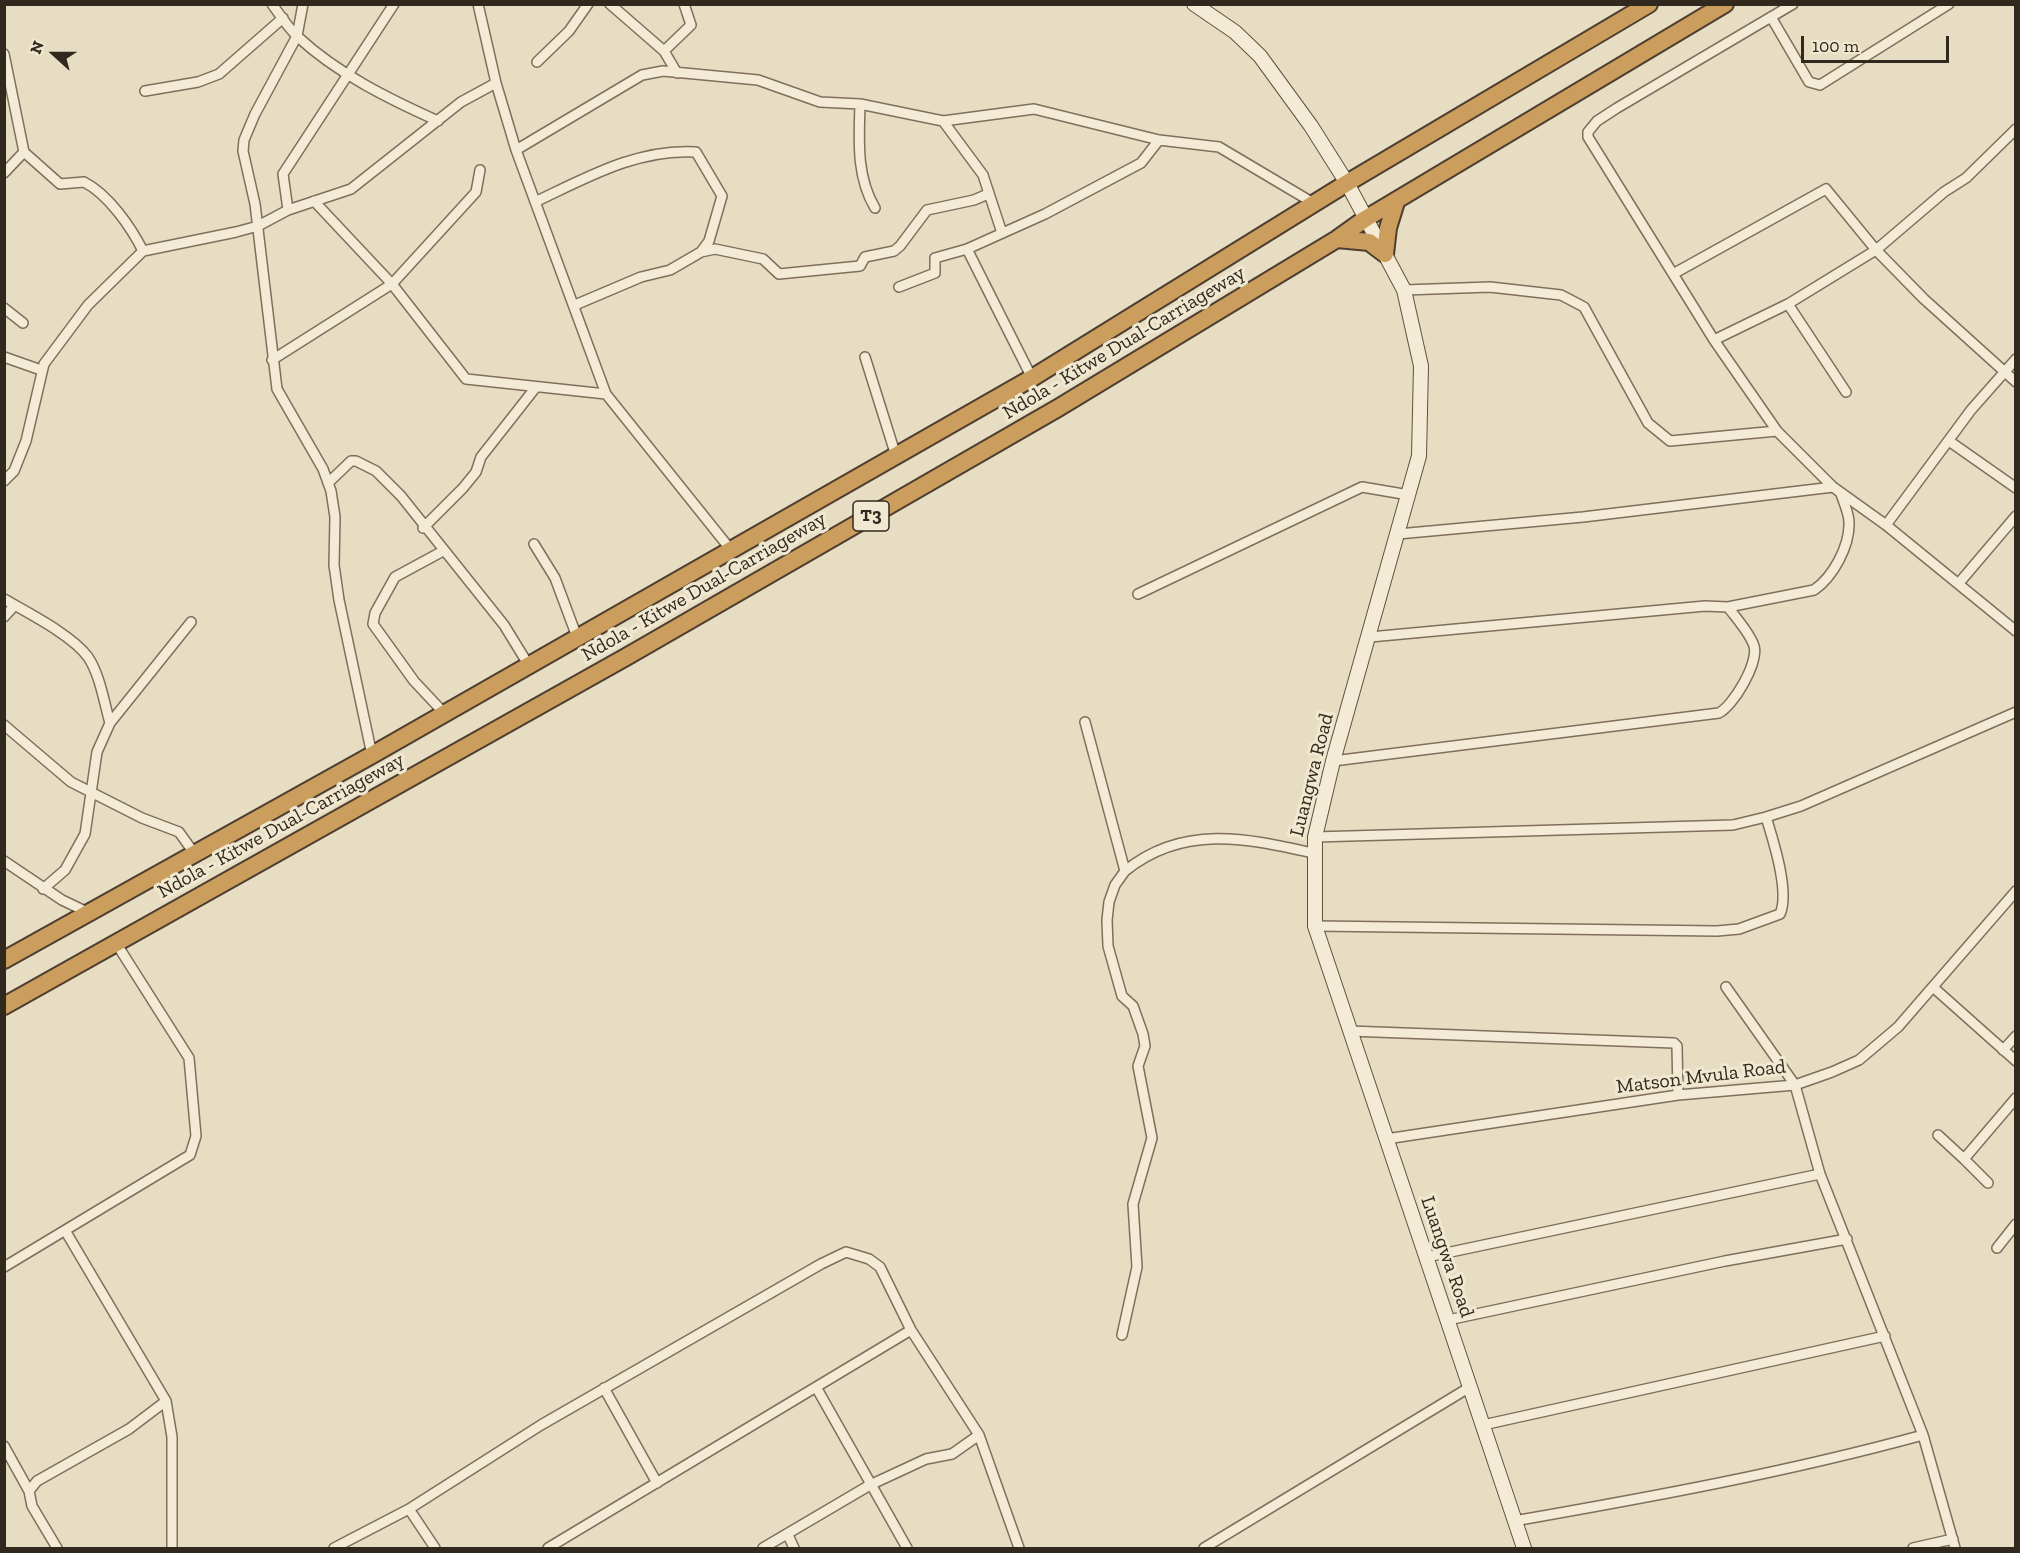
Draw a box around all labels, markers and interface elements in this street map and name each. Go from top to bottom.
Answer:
north arrow [24,24,84,84]
scale bar [1804,24,1952,62]
text: 100 m [1812,35,1859,57]
text: N [26,38,48,56]
street label: Ndola - Kitwe Dual-Carriageway [999,261,1249,425]
road number: T3 [853,501,889,531]
street label: Ndola - Kitwe Dual-Carriageway [578,507,830,667]
street label: Luangwa Road [1285,711,1339,839]
street label: Ndola - Kitwe Dual-Carriageway [154,748,408,904]
street label: Matson Mvula Road [1615,1055,1787,1099]
street label: Luangwa Road [1415,1193,1479,1321]

